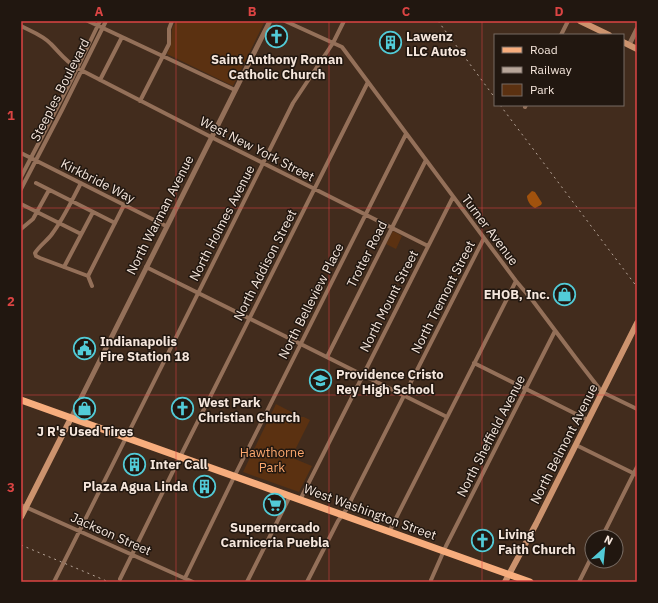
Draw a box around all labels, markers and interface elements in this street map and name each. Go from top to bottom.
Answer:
text: A [95,3,104,20]
text: B [248,3,257,20]
text: C [402,3,411,20]
text: D [554,3,564,20]
church icon: Saint Anthony Roman Catholic Church [264,24,290,50]
place label: Lawenz LLC Autos [406,28,467,60]
building icon: Lawenz LLC Autos [377,30,403,56]
legend [494,34,624,106]
street label: Steeples Boulevard [27,36,93,144]
text: Road [530,42,558,57]
place label: Saint Anthony Roman Catholic Church [211,51,343,83]
text: Railway [530,62,572,77]
text: Park [530,82,555,97]
text: 1 [7,107,15,124]
street label: West New York Street [197,113,317,185]
street label: North Warman Avenue [123,152,197,278]
street label: Kirkbride Way [58,155,139,207]
street label: North Holmes Avenue [185,162,259,284]
street label: Turner Avenue [458,191,522,269]
street label: North Addison Street [230,206,300,324]
street label: Trotter Road [343,218,391,290]
street label: North Tremont Street [407,238,479,356]
street label: North Belleview Place [274,240,348,362]
street label: North Mount Street [356,247,422,355]
shop icon: EHOB, Inc. [552,281,578,307]
place label: EHOB, Inc. [484,286,550,303]
text: 2 [7,293,15,310]
place label: Indianapolis Fire Station 18 [100,333,190,365]
public building icon: Indianapolis Fire Station 18 [71,335,97,361]
place label: Providence Cristo Rey High School [336,366,444,398]
school or university icon: Providence Cristo Rey High School [308,368,334,394]
street label: North Sheffield Avenue [453,372,529,500]
street label: North Belmont Avenue [526,381,602,507]
place label: West Park Christian Church [198,394,300,426]
shop icon: J R's Used Tires [72,396,98,422]
church icon: West Park Christian Church [169,396,195,422]
place label: J R's Used Tires [37,423,134,440]
park label: Hawthorne Park [240,444,304,476]
building icon: Inter Call [122,451,148,477]
place label: Inter Call [150,456,208,473]
building icon: Plaza Agua Linda [191,473,217,499]
place label: Plaza Agua Linda [83,478,188,495]
text: 3 [7,479,15,496]
street label: West Washington Street [301,480,439,544]
supermarket icon: Supermercado Carniceria Puebla [262,492,288,518]
street label: Jackson Street [68,509,154,559]
place label: Supermercado Carniceria Puebla [221,519,329,551]
place label: Living Faith Church [498,526,576,558]
church icon: Living Faith Church [469,528,495,554]
north arrow [584,529,624,569]
text: N [602,532,615,548]

